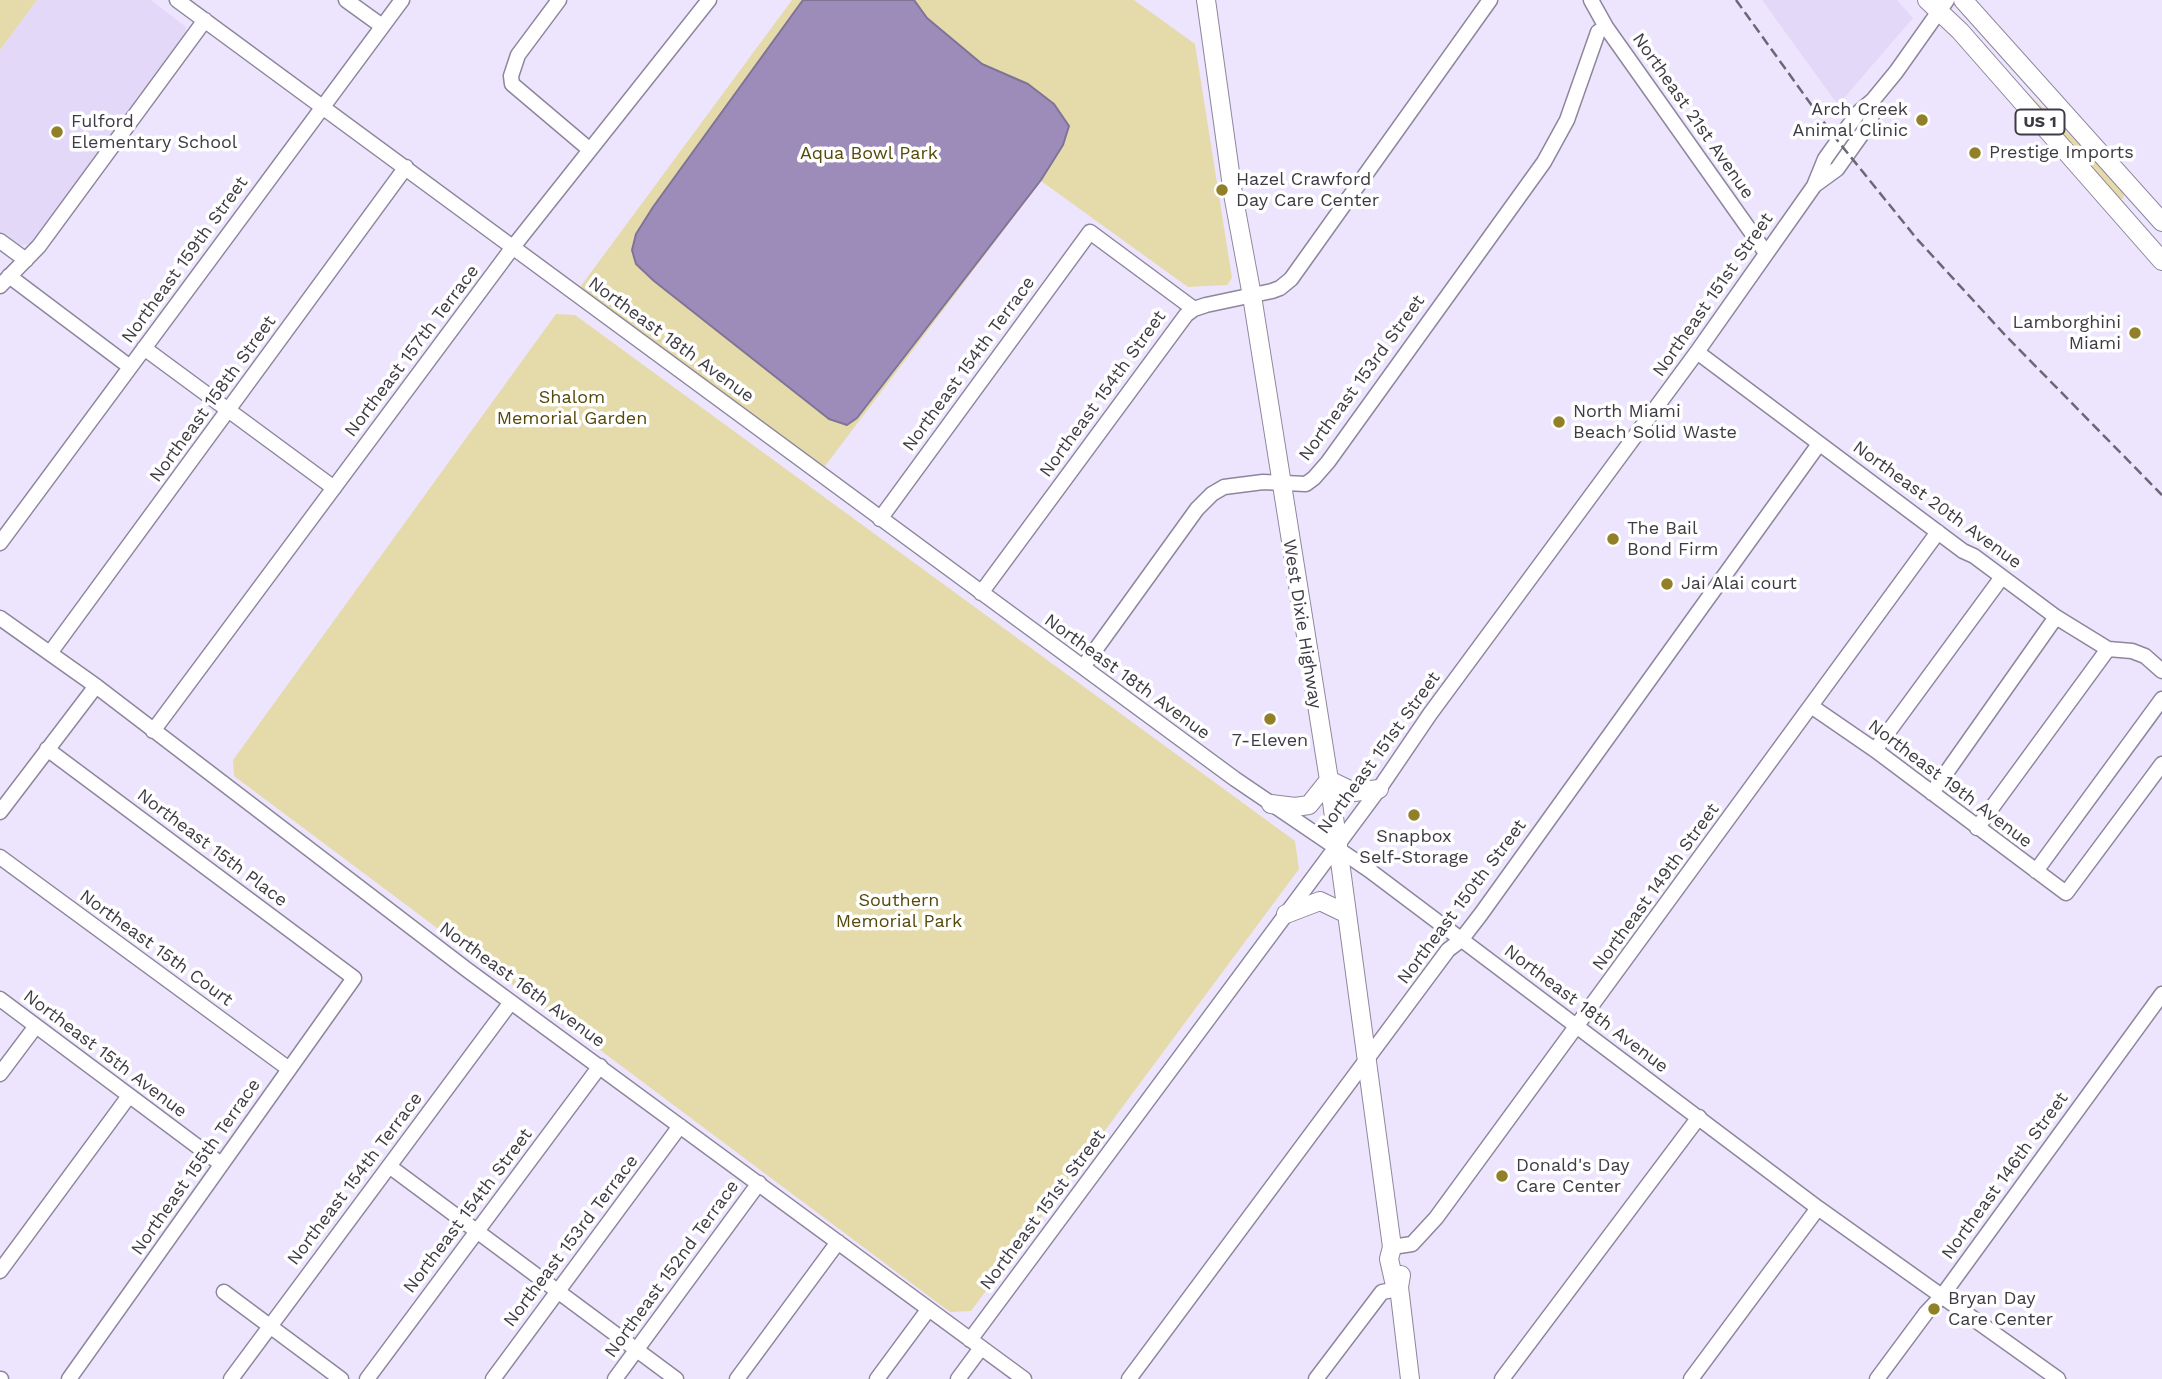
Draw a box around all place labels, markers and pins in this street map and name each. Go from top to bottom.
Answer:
place label: Arch Creek Animal Clinic [1793,99,1908,142]
place label: Fulford Elementary School [71,111,237,154]
marker: Arch Creek Animal Clinic [1914,112,1930,128]
marker: Fulford Elementary School [49,124,65,140]
place label: Prestige Imports [1989,142,2134,164]
marker: Prestige Imports [1967,145,1983,161]
place label: Hazel Crawford Day Care Center [1236,169,1379,212]
marker: Hazel Crawford Day Care Center [1214,182,1230,198]
place label: Lamborghini Miami [2012,312,2121,354]
marker: Lamborghini Miami [2127,325,2143,341]
place label: North Miami Beach Solid Waste [1573,401,1737,444]
marker: North Miami Beach Solid Waste [1551,414,1567,430]
place label: The Bail Bond Firm [1627,518,1718,560]
marker: The Bail Bond Firm [1605,531,1621,547]
place label: Jai Alai court [1681,573,1797,595]
marker: Jai Alai court [1659,576,1675,592]
marker: 7-Eleven [1262,711,1278,727]
place label: 7-Eleven [1232,730,1308,752]
marker: Snapbox Self-Storage [1406,807,1422,823]
place label: Snapbox Self-Storage [1359,826,1469,868]
place label: Donald's Day Care Center [1516,1155,1629,1198]
marker: Donald's Day Care Center [1494,1168,1510,1184]
place label: Bryan Day Care Center [1948,1288,2053,1330]
marker: Bryan Day Care Center [1926,1301,1942,1317]

